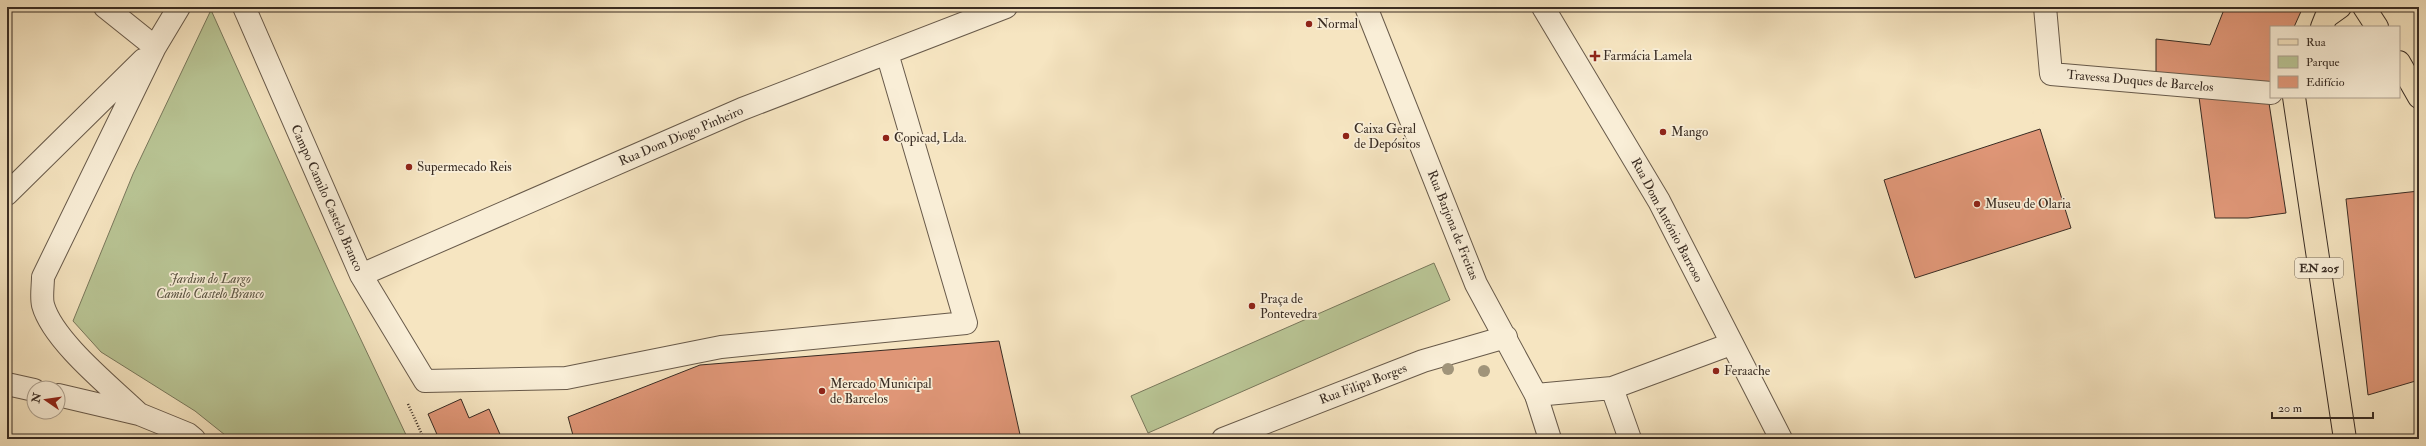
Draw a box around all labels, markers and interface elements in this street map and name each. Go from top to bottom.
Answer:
place label: Normal [1317,16,1359,32]
marker: Normal [1304,19,1314,29]
legend [2270,26,2400,98]
text: Rua [2306,35,2327,50]
place label: Farmácia Lamela [1603,48,1693,64]
marker: Farmácia Lamela [1590,51,1600,61]
text: Parque [2306,55,2340,70]
street label: Travessa Duques de Barcelos [2066,67,2215,95]
text: Edifício [2306,75,2345,90]
street label: Rua Dom Diogo Pinheiro [616,103,746,169]
place label: Caixa Geral de Depósitos [1354,121,1421,153]
street label: Campo Camilo Castelo Branco [286,122,367,274]
place label: Mango [1671,124,1708,140]
marker: Mango [1658,127,1668,137]
place label: Copicad, Lda. [894,130,966,147]
marker: Caixa Geral de Depósitos [1341,131,1351,141]
marker: Copicad, Lda. [881,133,891,143]
street label: Rua Dom António Barroso [1627,155,1707,285]
place label: Supermecado Reis [417,159,512,176]
marker: Supermecado Reis [404,162,414,172]
street label: Rua Barjona de Freitas [1424,168,1482,283]
place label: Museu de Olaria [1985,196,2072,212]
marker: Museu de Olaria [1972,199,1982,209]
road number: EN 205 [2295,258,2343,278]
park label: Jardim do Largo Camilo Castelo Branco [156,271,264,302]
place label: Praça de Pontevedra [1260,291,1318,322]
marker: Praça de Pontevedra [1247,301,1257,311]
street label: Rua Filipa Borges [1317,360,1410,409]
place label: Feraache [1724,363,1771,379]
marker: Feraache [1711,366,1721,376]
place label: Mercado Municipal de Barcelos [830,376,932,407]
north arrow [26,380,66,420]
marker: Mercado Municipal de Barcelos [817,386,827,396]
text: N [29,390,44,405]
scale bar [2272,394,2373,420]
text: 20 m [2278,401,2303,416]

